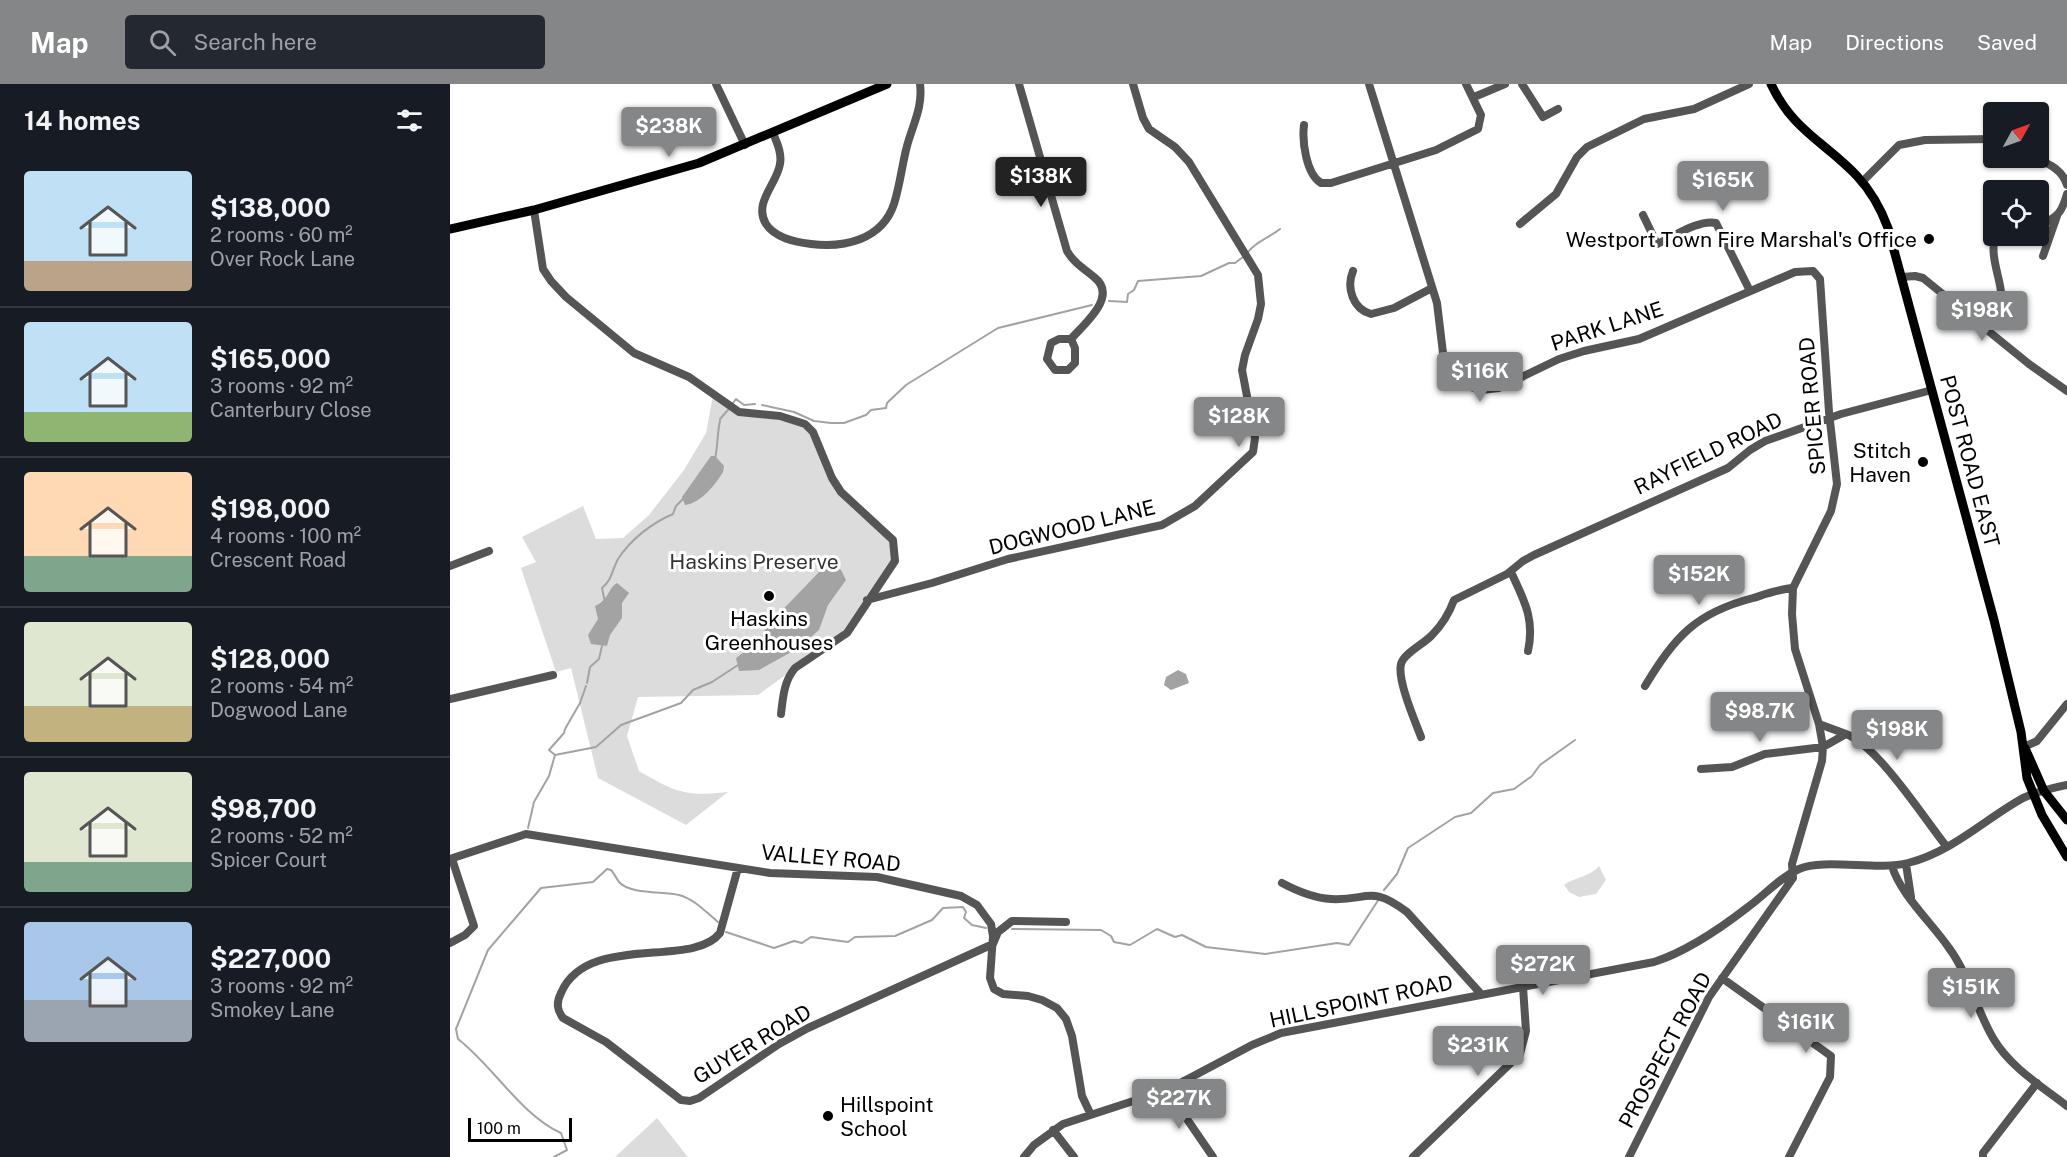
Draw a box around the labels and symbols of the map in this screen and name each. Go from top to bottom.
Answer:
north arrow [1983,102,2049,168]
pin: $238K [627,107,711,158]
pin: $138K [999,157,1083,208]
pin: $165K [1681,161,1765,212]
place label: Westport Town Fire Marshal's Office [1566,227,1917,252]
marker: Westport Town Fire Marshal's Office [1922,232,1936,246]
pin: $198K [1940,291,2024,342]
street label: PARK LANE [1548,296,1666,356]
street label: SPICER ROAD [1794,336,1830,476]
pin: $116K [1438,352,1522,403]
street label: POST ROAD EAST [1935,372,2005,550]
pin: $128K [1197,397,1281,448]
street label: RAYFIELD ROAD [1630,406,1786,500]
place label: Stitch Haven [1849,438,1911,487]
marker: Stitch Haven [1916,455,1930,469]
street label: DOGWOOD LANE [986,494,1158,560]
park label: Haskins Preserve [669,549,839,574]
pin: $152K [1657,555,1741,606]
marker: Haskins Greenhouses [762,589,776,603]
place label: Haskins Greenhouses [705,606,833,655]
pin: $98.7K [1711,692,1809,743]
pin: $198K [1855,710,1939,761]
street label: VALLEY ROAD [760,839,902,877]
pin: $272K [1501,945,1585,996]
street label: PROSPECT ROAD [1613,968,1717,1132]
pin: $151K [1929,968,2013,1019]
street label: HILLSPOINT ROAD [1267,969,1455,1033]
street label: GUYER ROAD [688,999,816,1089]
pin: $161K [1764,1003,1848,1054]
pin: $231K [1436,1026,1520,1077]
pin: $227K [1137,1079,1221,1130]
place label: Hillspoint School [840,1092,934,1141]
marker: Hillspoint School [821,1109,835,1123]
scale bar [468,1115,572,1142]

